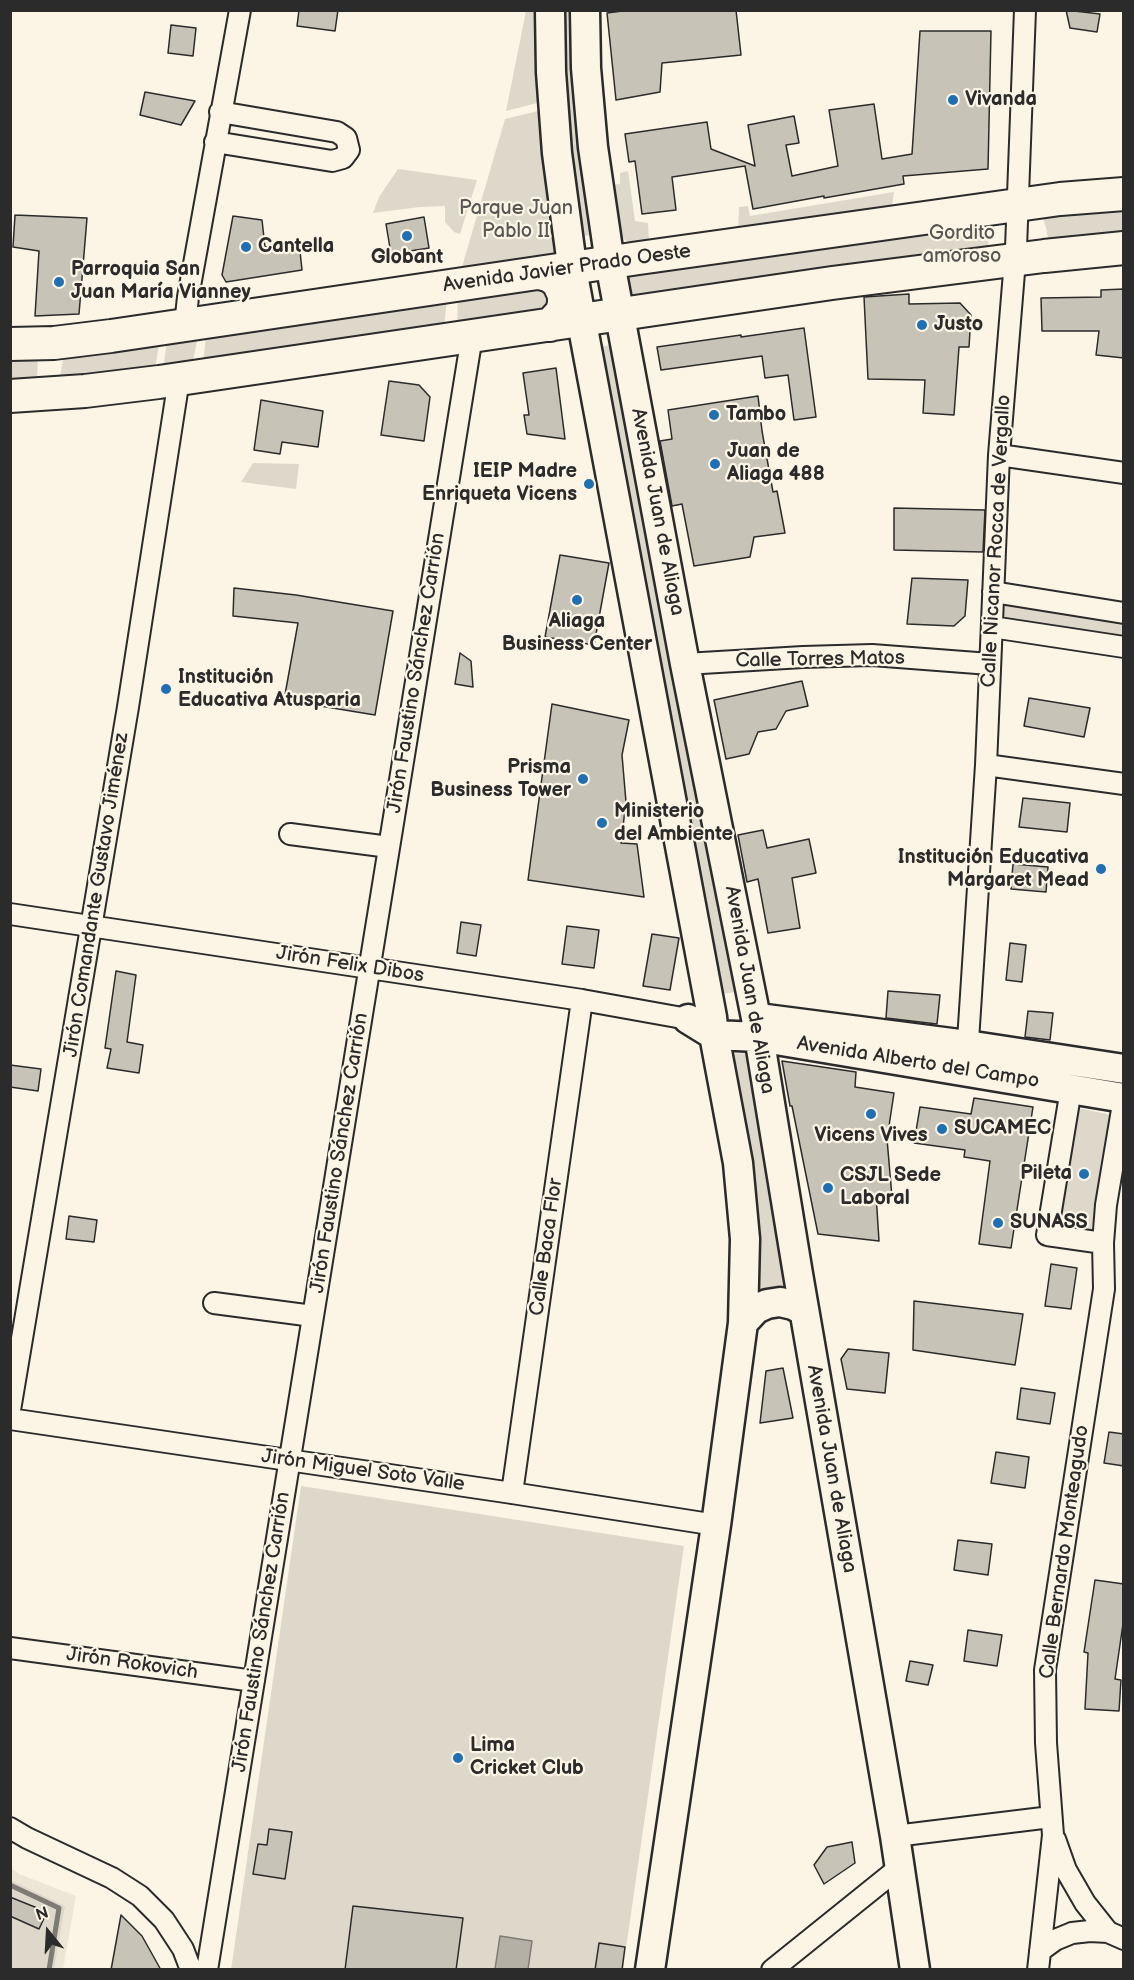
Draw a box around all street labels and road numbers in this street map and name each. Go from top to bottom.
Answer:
street label: Avenida Javier Prado Oeste [441,240,693,298]
street label: Calle Nicanor Rocca de Vergallo [977,394,1017,688]
street label: Avenida Juan de Aliaga [625,406,689,618]
street label: Jirón Faustino Sánchez Carrión [383,531,451,815]
street label: Calle Torres Matos [735,647,905,673]
street label: Jirón Comandante Gustavo Jiménez [60,731,134,1059]
street label: Avenida Juan de Aliaga [719,884,779,1096]
street label: Jirón Felix Dibos [274,941,426,989]
street label: Jirón Faustino Sánchez Carrión [306,1011,374,1295]
street label: Avenida Alberto del Campo [795,1032,1041,1094]
street label: Calle Baca Flor [525,1177,569,1317]
street label: Avenida Juan de Aliaga [801,1363,861,1575]
street label: Calle Bernardo Monteagudo [1035,1424,1095,1680]
street label: Jirón Miguel Soto Valle [260,1445,466,1497]
street label: Jirón Faustino Sánchez Carrión [228,1490,296,1774]
street label: Jirón Rokovich [65,1643,199,1685]

